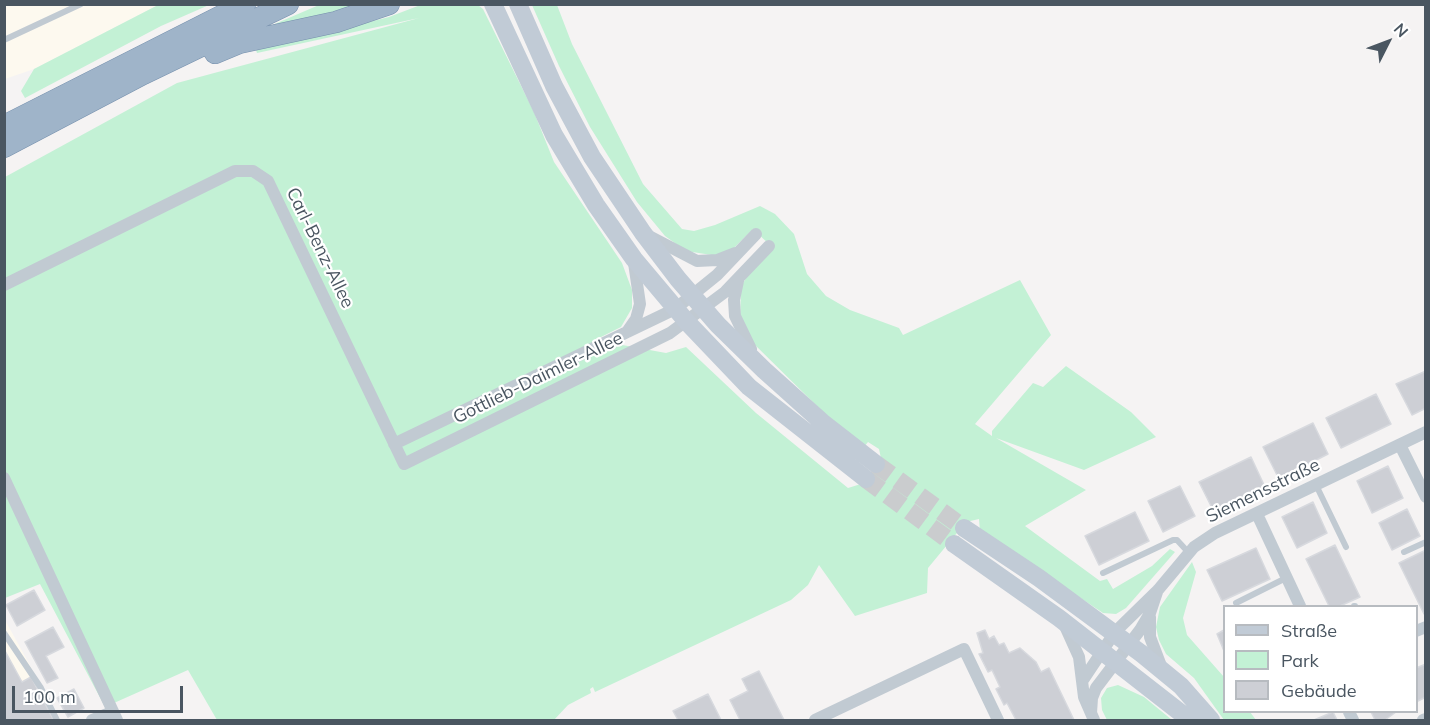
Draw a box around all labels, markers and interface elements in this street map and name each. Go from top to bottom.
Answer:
north arrow [1358,12,1418,72]
text: N [1390,19,1413,41]
street label: Carl-Benz-Allee [282,184,358,312]
street label: Gottlieb-Daimler-Allee [450,327,626,429]
street label: Siemensstraße [1203,454,1323,528]
legend [1223,605,1418,713]
text: Straße [1281,619,1337,642]
text: Park [1281,649,1319,672]
scale bar [15,674,186,712]
text: Gebäude [1281,679,1357,702]
text: 100 m [23,685,76,708]

